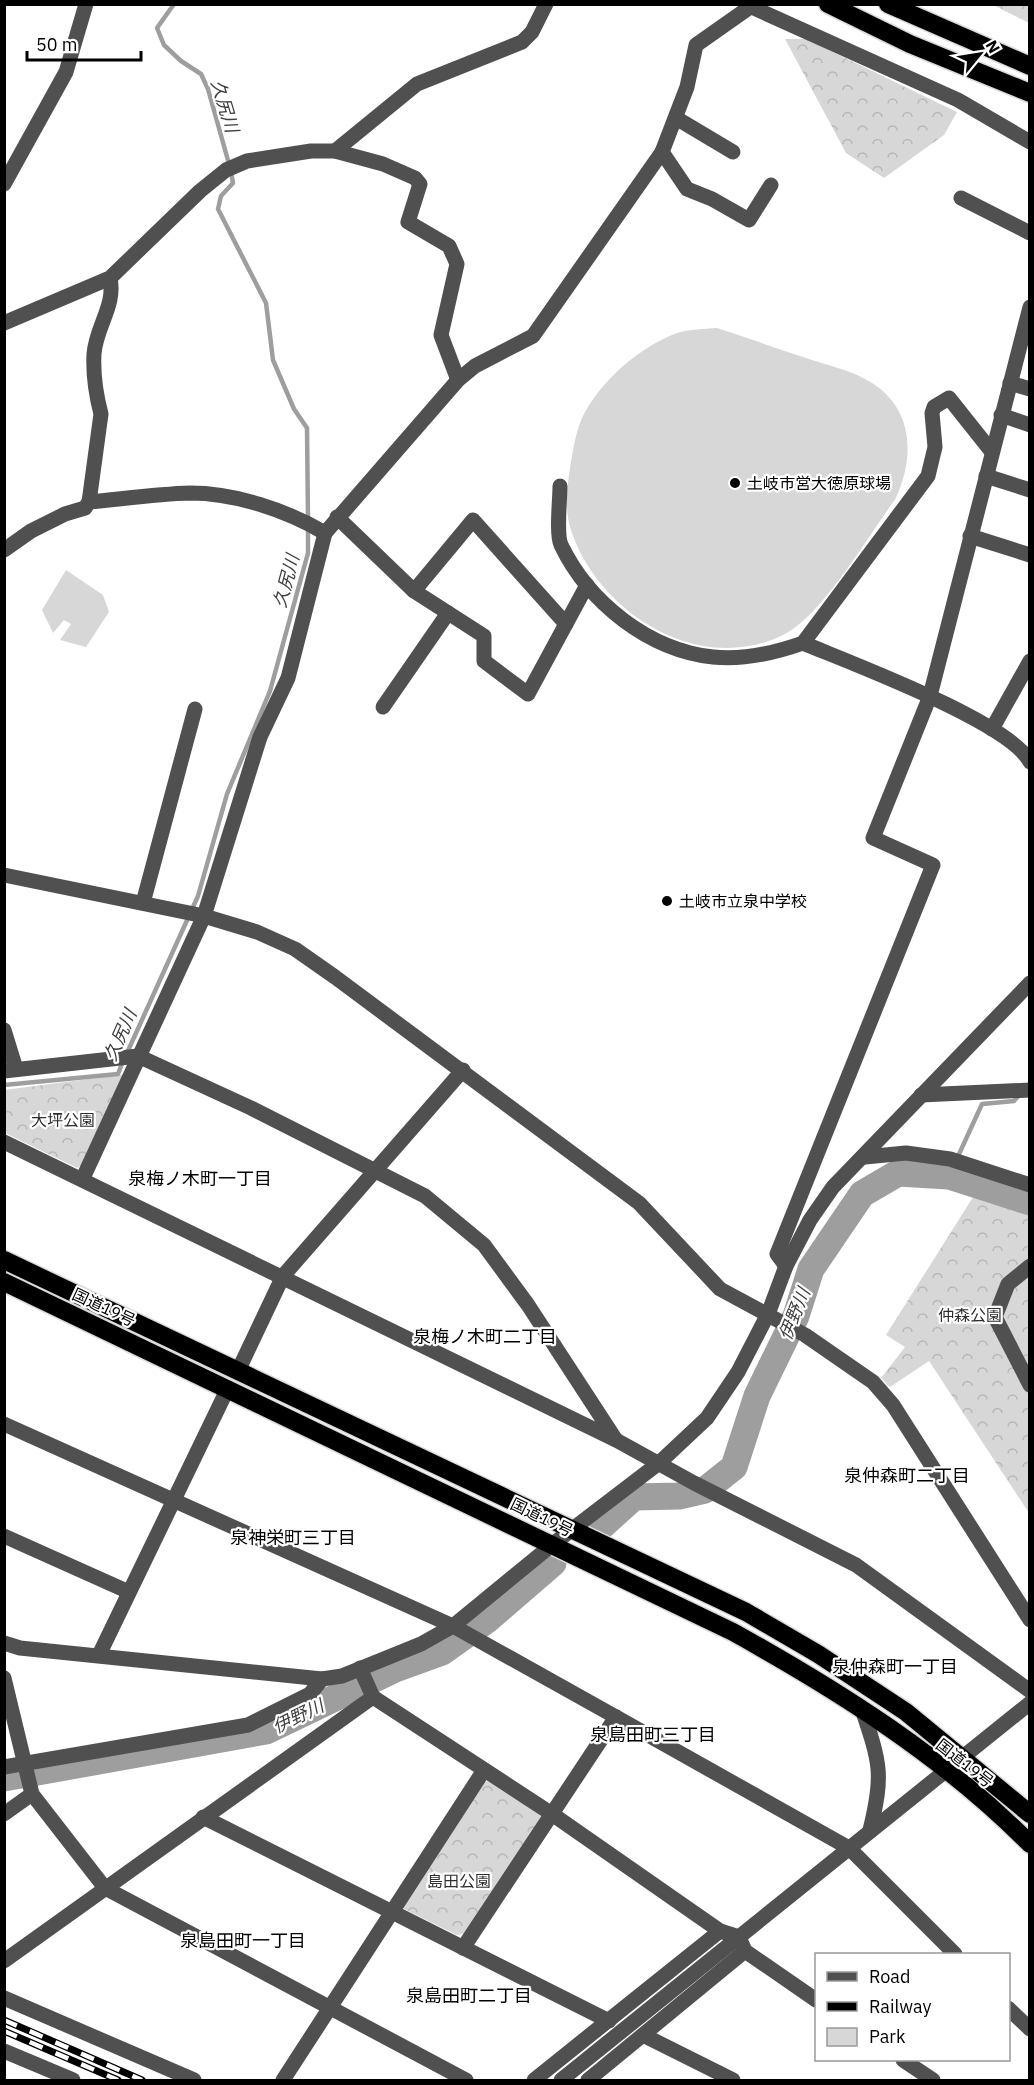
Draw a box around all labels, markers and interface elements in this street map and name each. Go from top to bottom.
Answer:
scale bar [27,24,141,62]
north arrow [950,24,1010,84]
text: 50 m [36,33,78,56]
text: N [981,36,1005,57]
water label: 久尻川 [206,77,244,137]
place label: 土岐市営大徳原球場 [747,473,891,493]
marker: 土岐市営大徳原球場 [728,476,742,490]
water label: 久尻川 [268,550,305,610]
place label: 土岐市立泉中学校 [679,891,807,911]
marker: 土岐市立泉中学校 [660,894,674,908]
water label: 久尻川 [99,1004,142,1064]
park label: 大坪公園 [31,1110,95,1130]
district label: 泉梅ノ木町一丁目 [128,1167,272,1190]
water label: 伊野川 [773,1283,816,1343]
street label: 国道19号 [69,1284,139,1330]
park label: 仲森公園 [938,1305,1002,1325]
district label: 泉梅ノ木町二丁目 [413,1325,557,1348]
district label: 泉仲森町二丁目 [844,1464,970,1487]
street label: 国道19号 [507,1493,577,1541]
district label: 泉神栄町三丁目 [230,1526,356,1549]
district label: 泉仲森町一丁目 [832,1655,958,1678]
water label: 伊野川 [269,1693,329,1738]
district label: 泉島田町三丁目 [590,1723,716,1746]
street label: 国道19号 [932,1734,998,1792]
park label: 島田公園 [427,1871,491,1891]
district label: 泉島田町一丁目 [180,1929,306,1952]
legend [815,1953,1010,2061]
text: Road [869,1965,910,1988]
district label: 泉島田町二丁目 [406,1984,532,2007]
text: Railway [869,1995,931,2018]
text: Park [869,2025,906,2048]

